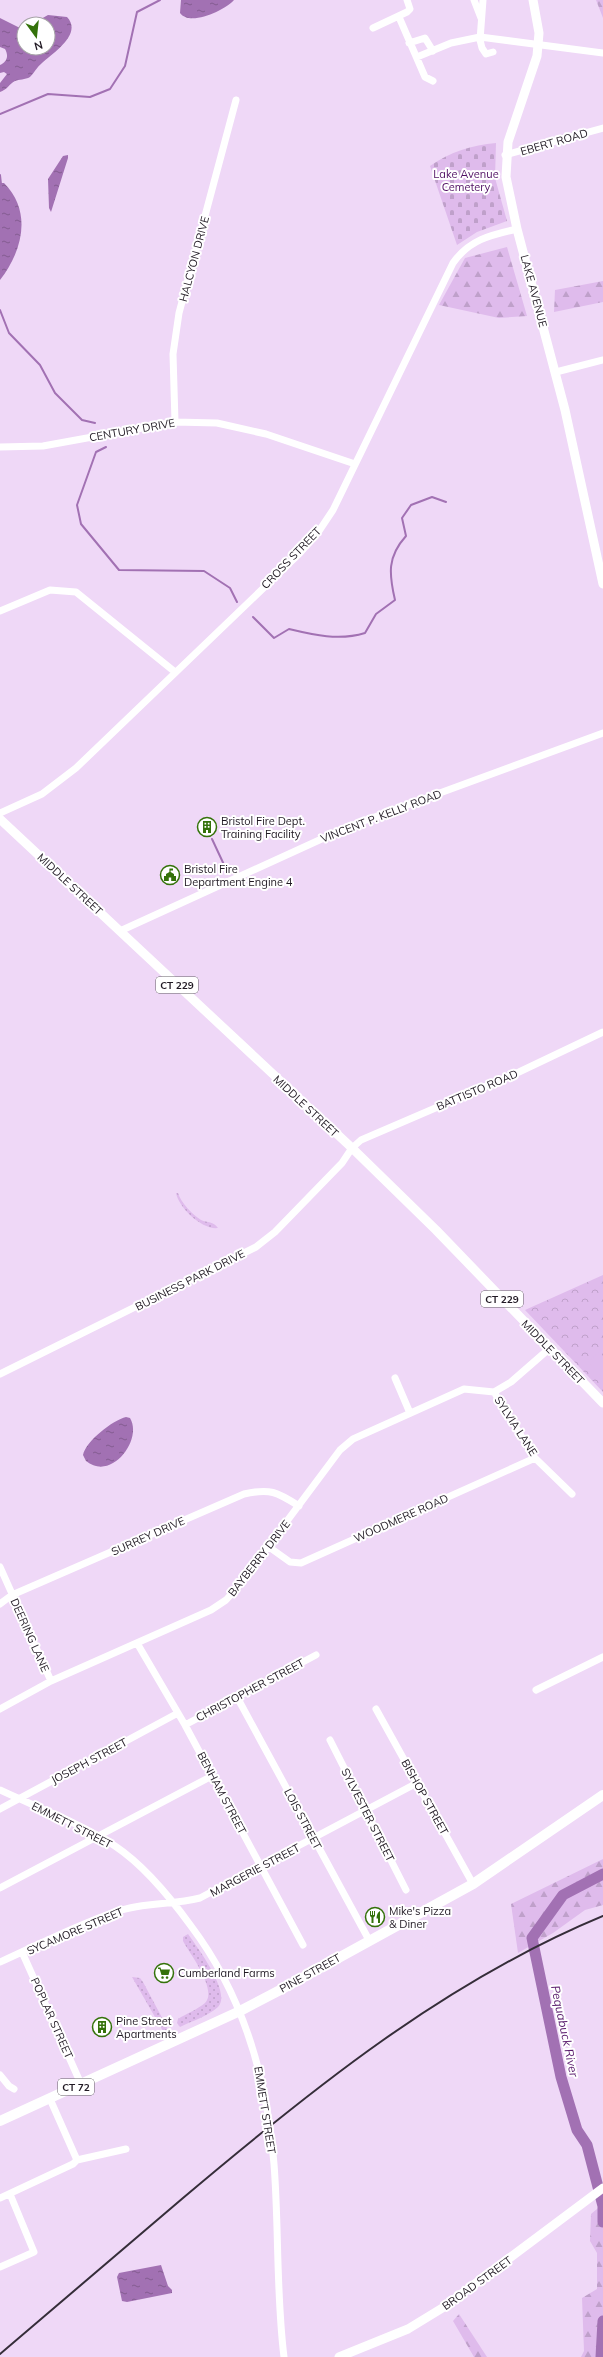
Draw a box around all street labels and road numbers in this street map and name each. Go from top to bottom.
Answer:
street label: EBERT ROAD [519,126,589,158]
street label: HALCYON DRIVE [176,215,212,303]
street label: LAKE AVENUE [518,253,550,329]
street label: CENTURY DRIVE [88,416,176,444]
street label: CROSS STREET [258,524,324,592]
street label: VINCENT P. KELLY ROAD [319,786,443,846]
street label: MIDDLE STREET [34,850,106,918]
road number: CT 229 [156,977,198,993]
street label: BATTISTO ROAD [434,1066,520,1114]
street label: MIDDLE STREET [270,1072,342,1140]
street label: BUSINESS PARK DRIVE [133,1246,247,1314]
road number: CT 229 [481,1291,523,1307]
street label: MIDDLE STREET [519,1317,588,1387]
street label: SYLVIA LANE [491,1393,541,1459]
street label: WOODMERE ROAD [351,1491,451,1545]
street label: SURREY DRIVE [109,1514,187,1558]
street label: BAYBERRY DRIVE [225,1517,293,1599]
street label: DEERING LANE [7,1596,53,1674]
street label: CHRISTOPHER STREET [193,1655,307,1725]
street label: JOSEPH STREET [49,1735,130,1787]
street label: BENHAM STREET [194,1749,250,1837]
street label: BISHOP STREET [398,1757,452,1838]
street label: SYLVESTER STREET [338,1766,398,1864]
street label: LOIS STREET [281,1786,325,1852]
street label: EMMETT STREET [29,1799,115,1851]
street label: MARGERIE STREET [208,1840,303,1900]
street label: SYCAMORE STREET [25,1904,126,1958]
street label: PINE STREET [277,1950,343,1996]
street label: POPLAR STREET [28,1975,76,2061]
street label: EMMETT STREET [251,2065,279,2155]
road number: CT 72 [58,2079,94,2095]
street label: BROAD STREET [439,2253,515,2313]

